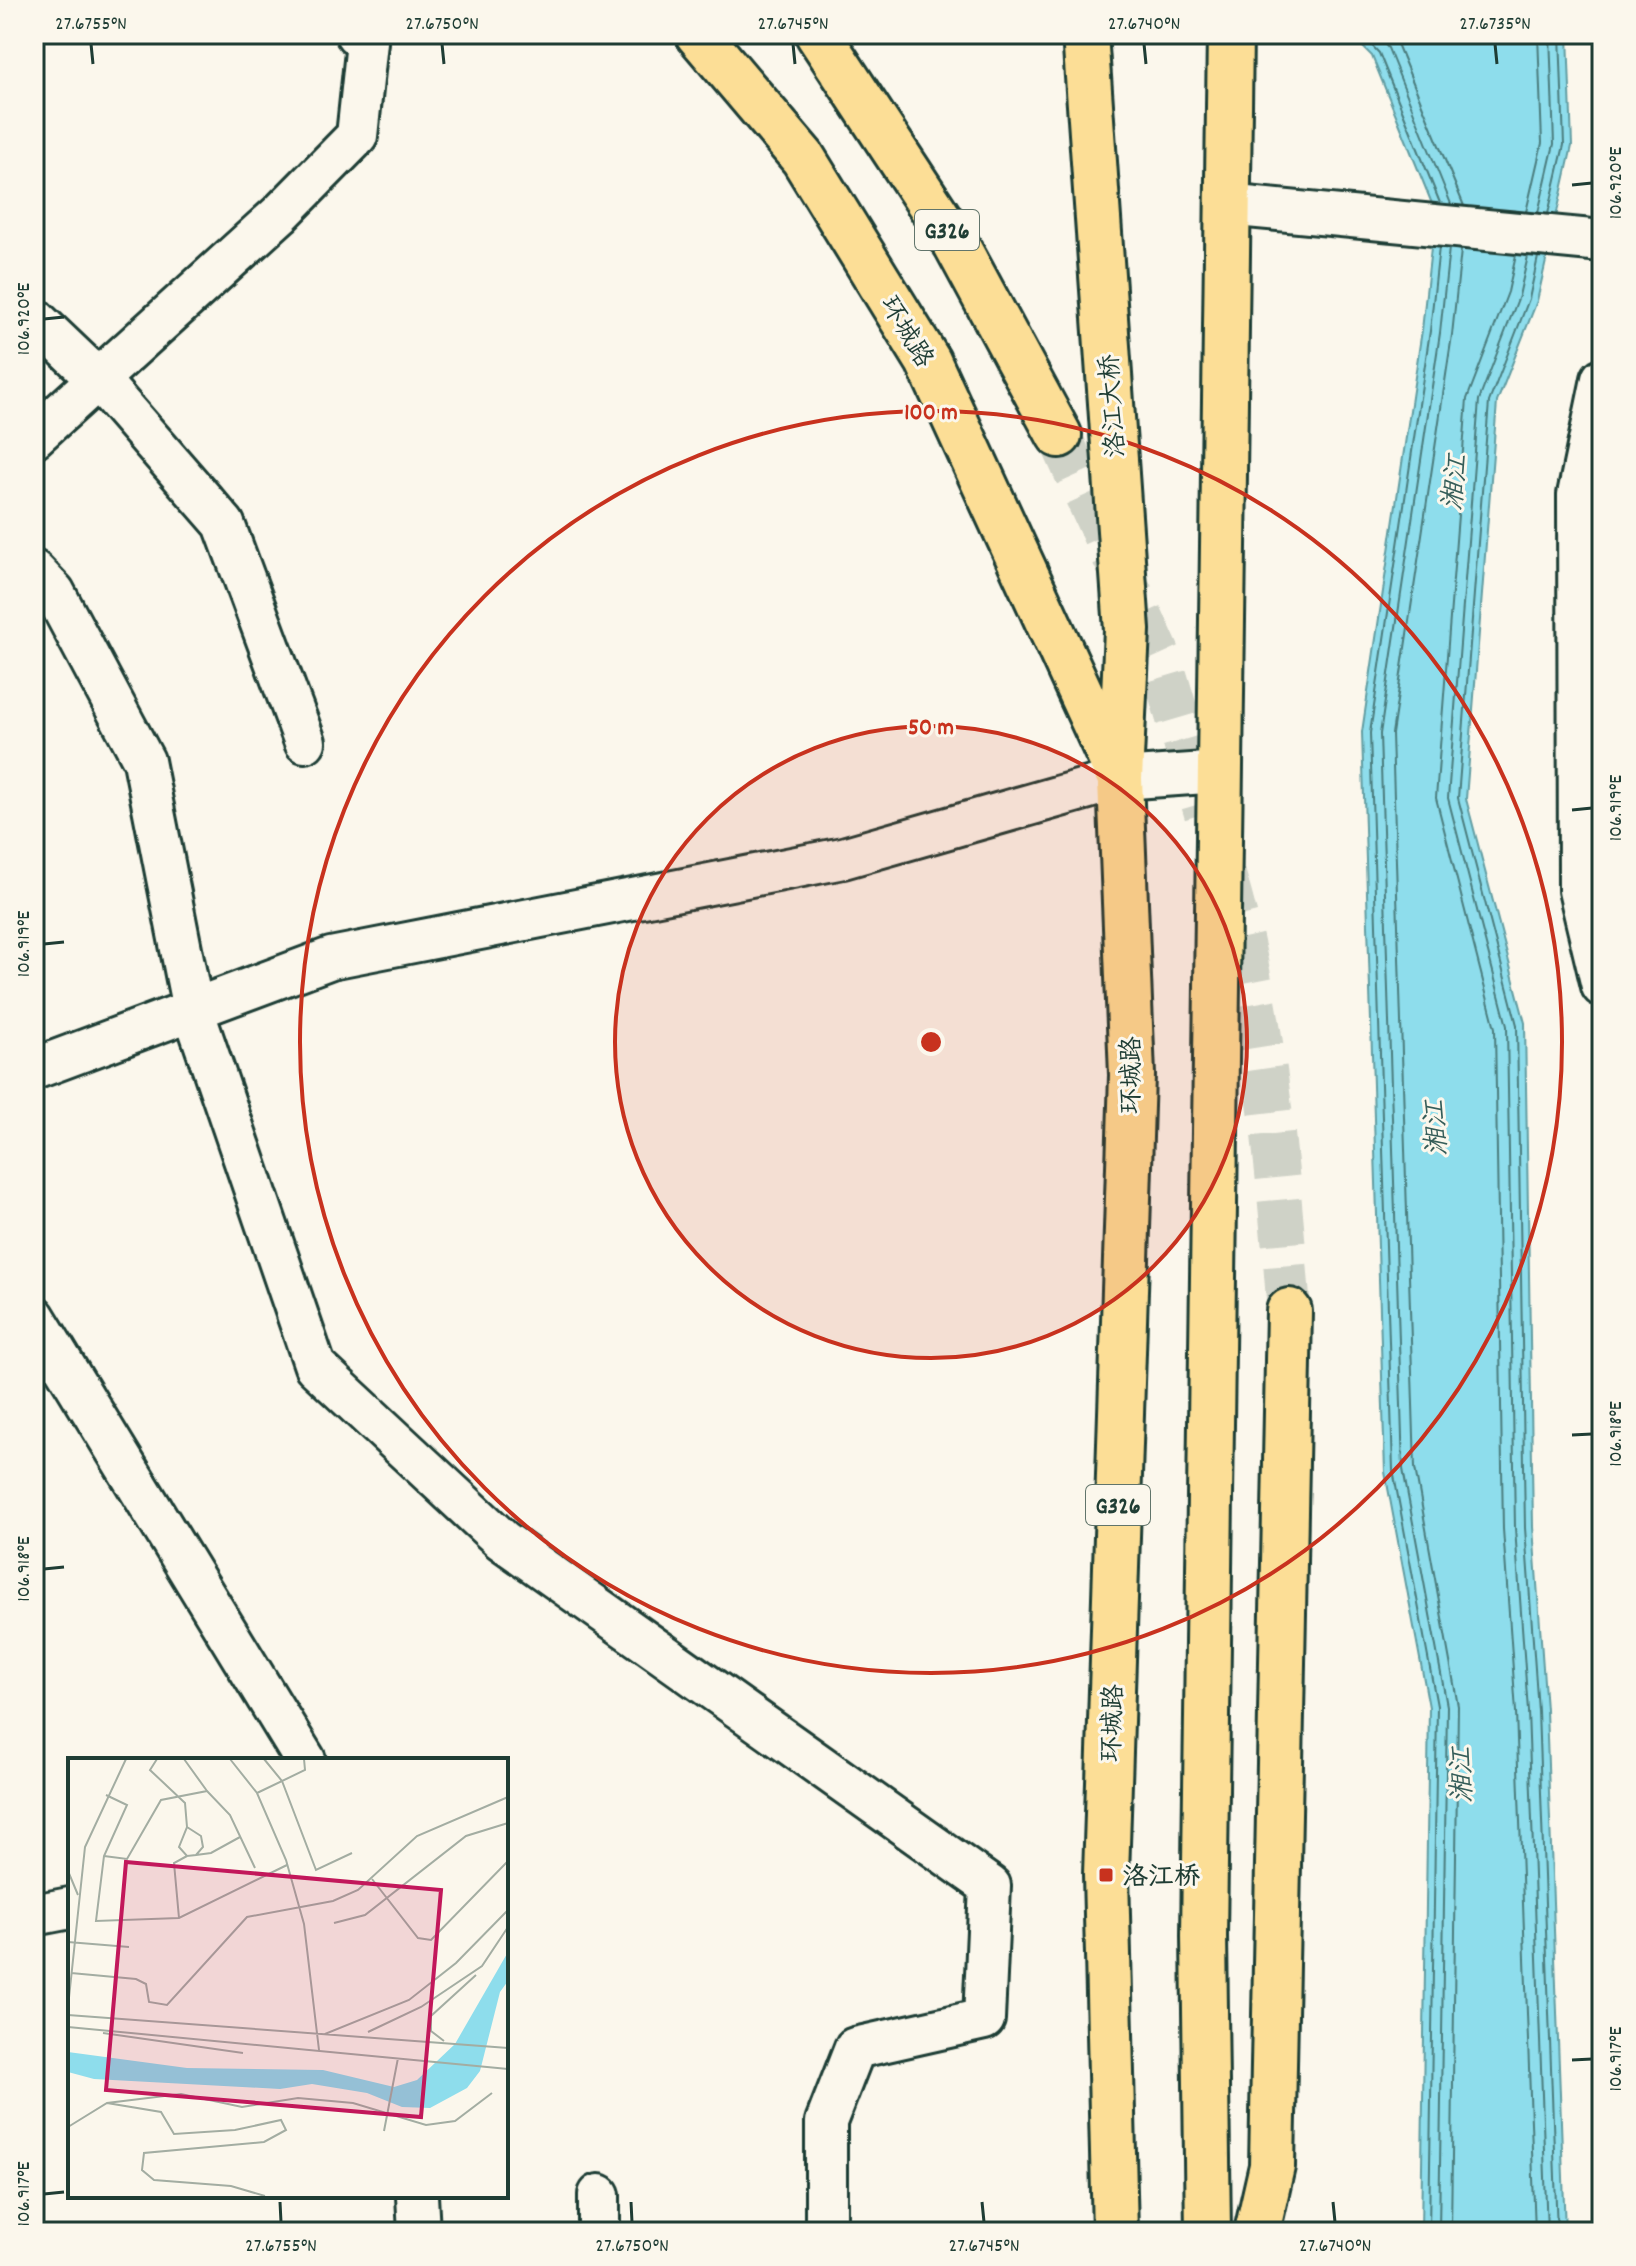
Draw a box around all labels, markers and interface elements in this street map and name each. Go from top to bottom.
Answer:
text: 27.6755°N [55,11,127,39]
text: 27.6750°N [405,11,479,39]
text: 27.6745°N [757,11,829,39]
text: 27.6740°N [1108,11,1180,39]
text: 27.6735°N [1459,11,1531,39]
text: 106.920°E [1603,147,1631,219]
road number: G326 [915,210,979,250]
text: 106.920°E [11,283,39,355]
street label: 环城路 [869,290,941,376]
street label: 洛江大桥 [1092,353,1137,459]
text: 100 m [904,397,958,431]
water label: 湘江 [1435,451,1481,512]
text: 50 m [908,712,954,746]
text: 106.919°E [1603,775,1631,841]
text: 106.919°E [11,911,39,977]
centre of rings [917,1028,945,1056]
street label: 环城路 [1115,1036,1152,1114]
water label: 湘江 [1417,1097,1460,1157]
text: 106.918°E [1603,1401,1631,1467]
road number: G326 [1086,1485,1150,1525]
text: 106.918°E [11,1536,39,1602]
street label: 环城路 [1095,1683,1134,1763]
water label: 湘江 [1444,1745,1485,1803]
inset map [68,1758,508,2198]
place label: 洛江桥 [1122,1860,1200,1897]
marker: 洛江桥 [1097,1866,1115,1884]
text: 106.917°E [1603,2026,1631,2092]
text: 106.917°E [11,2161,39,2227]
text: 27.6755°N [245,2233,317,2261]
text: 27.6750°N [595,2233,669,2261]
text: 27.6745°N [948,2233,1020,2261]
text: 27.6740°N [1299,2233,1371,2261]

